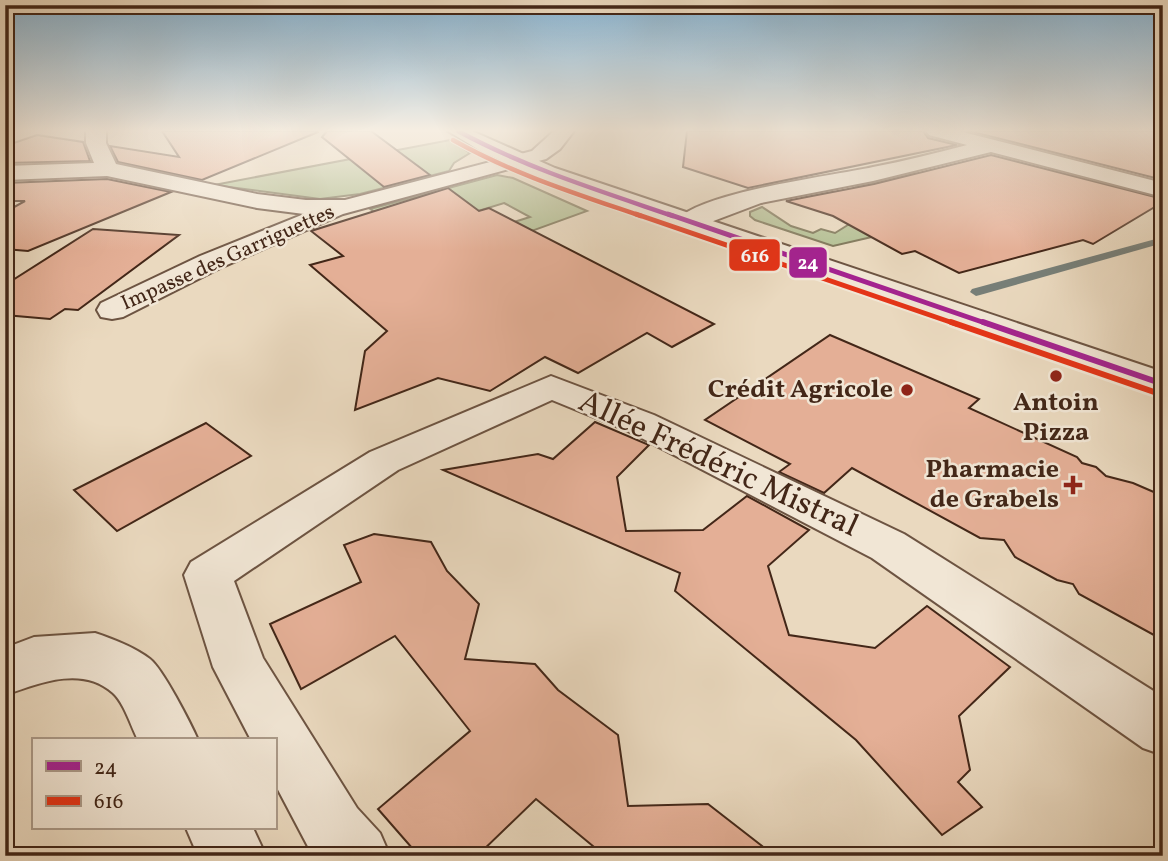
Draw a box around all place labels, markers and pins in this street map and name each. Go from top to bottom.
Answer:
marker: Antoin Pizza [1048,368,1064,384]
place label: Crédit Agricole [708,372,893,408]
marker: Crédit Agricole [899,382,915,398]
place label: Antoin Pizza [1013,385,1099,451]
place label: Pharmacie de Grabels [925,452,1059,518]
marker: Pharmacie de Grabels [1065,477,1081,493]

